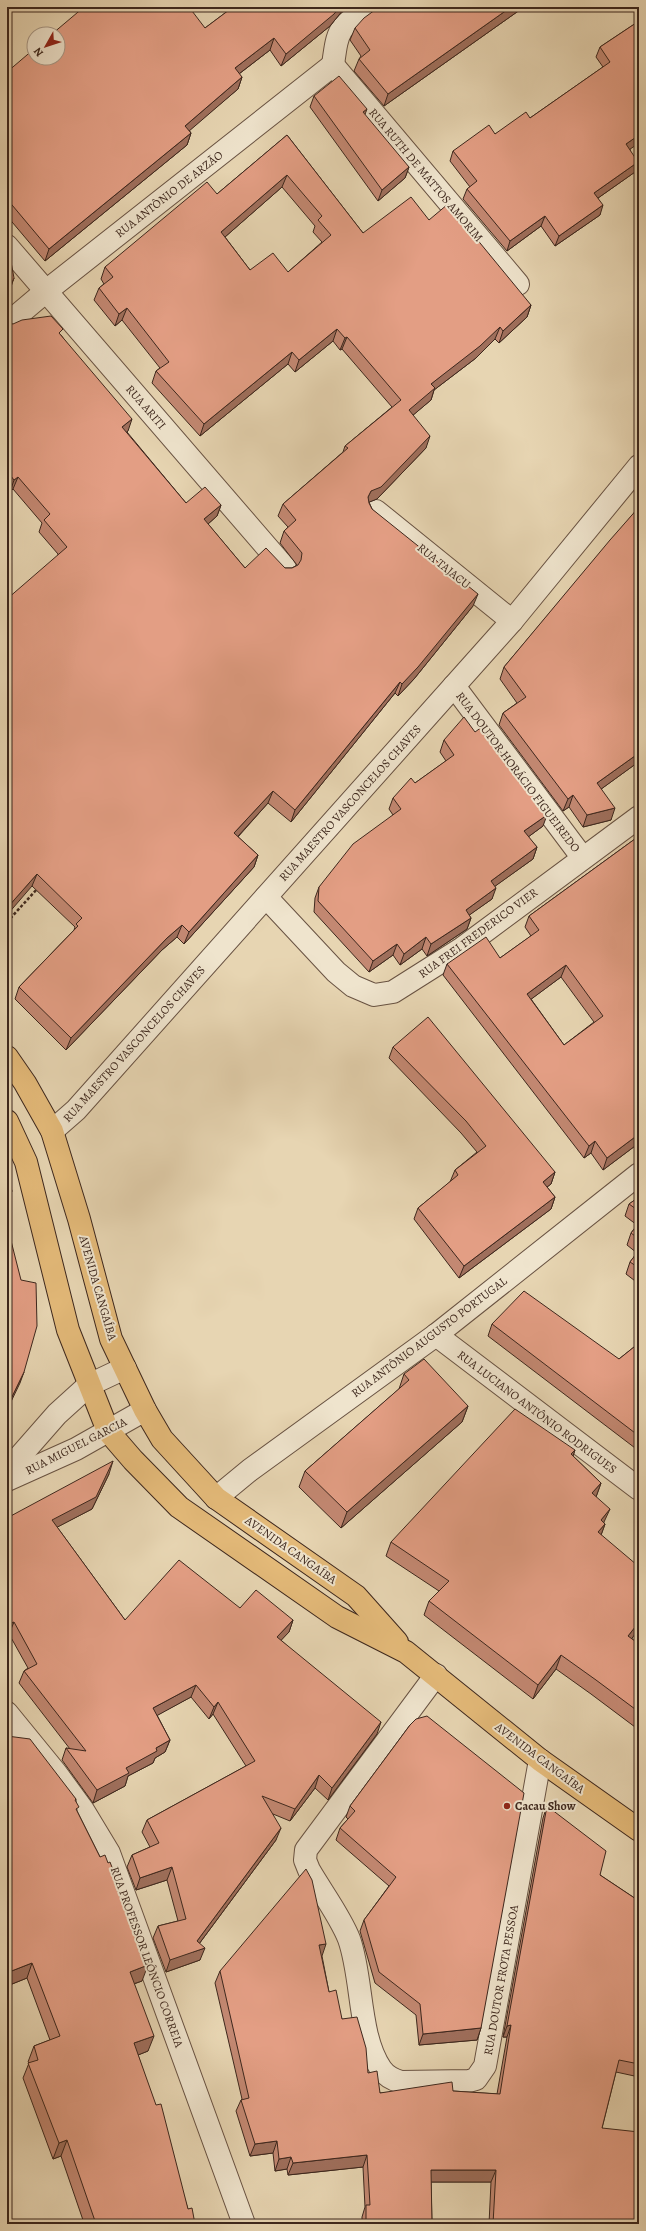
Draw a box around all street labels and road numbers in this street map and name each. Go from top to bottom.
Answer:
street label: RUA RUTH DE MATTOS AMORIM [365,105,487,245]
street label: RUA ANTÔNIO DE ARZÃO [112,147,226,241]
street label: RUA ARITI [122,381,170,433]
street label: RUA TAJACU [414,540,474,592]
street label: RUA DOUTOR HORÁCIO FIGUEIREDO [452,688,584,856]
street label: RUA MAESTRO VASCONCELOS CHAVES [275,721,425,885]
street label: RUA FREI FREDERICO VIER [415,884,541,982]
street label: RUA MAESTRO VASCONCELOS CHAVES [59,962,209,1126]
street label: AVENIDA CANGAÍBA [75,1233,121,1343]
street label: RUA ANTÔNIO AUGUSTO PORTUGAL [348,1273,511,1401]
street label: RUA LUCIANO ANTÔNIO RODRIGUES [454,1347,620,1477]
street label: RUA MIGUEL GARCIA [23,1413,130,1478]
street label: AVENIDA CANGAÍBA [241,1512,341,1588]
street label: AVENIDA CANGAÍBA [491,1718,589,1798]
street label: RUA PROFESSOR LEÔNCIO CORREIA [107,1864,188,2051]
street label: RUA DOUTOR FROTA PESSOA [480,1902,522,2057]

